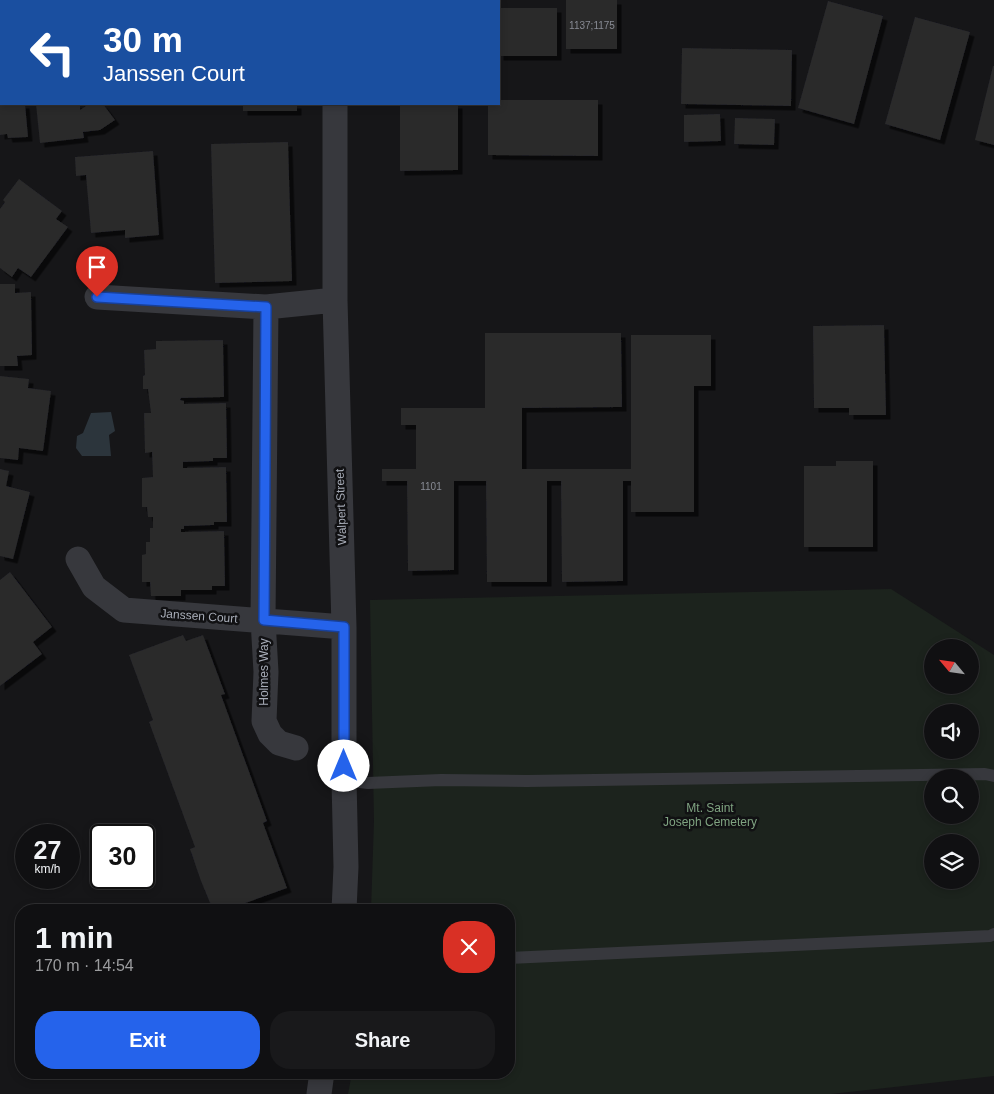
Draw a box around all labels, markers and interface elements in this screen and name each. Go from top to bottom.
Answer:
icon: left [20,20,85,85]
text: 30 m [103,20,183,59]
house number: 1137;1175 [569,20,615,31]
text: Janssen Court [103,61,245,86]
pin [76,246,118,297]
icon: arrive [83,253,111,281]
street label: Walpert Street [333,468,349,545]
house number: 1101 [420,481,442,492]
street label: Janssen Court [160,606,239,626]
street label: Holmes Way [257,638,271,706]
north arrow [924,639,979,694]
map controls [924,639,979,889]
button: sound [924,704,979,759]
position arrow [317,739,369,791]
button: search [924,769,979,824]
park label: Mt. Saint Joseph Cemetery [663,801,757,829]
speed limit sign: 30 [90,824,155,889]
button: layers [924,834,979,889]
text: 27 [34,836,61,864]
text: km/h [34,862,61,876]
text: 1 min [35,921,113,954]
button: close [443,921,495,973]
text: 170 m · 14:54 [35,957,134,974]
button: Exit [35,1011,260,1069]
button: Share [270,1011,495,1069]

